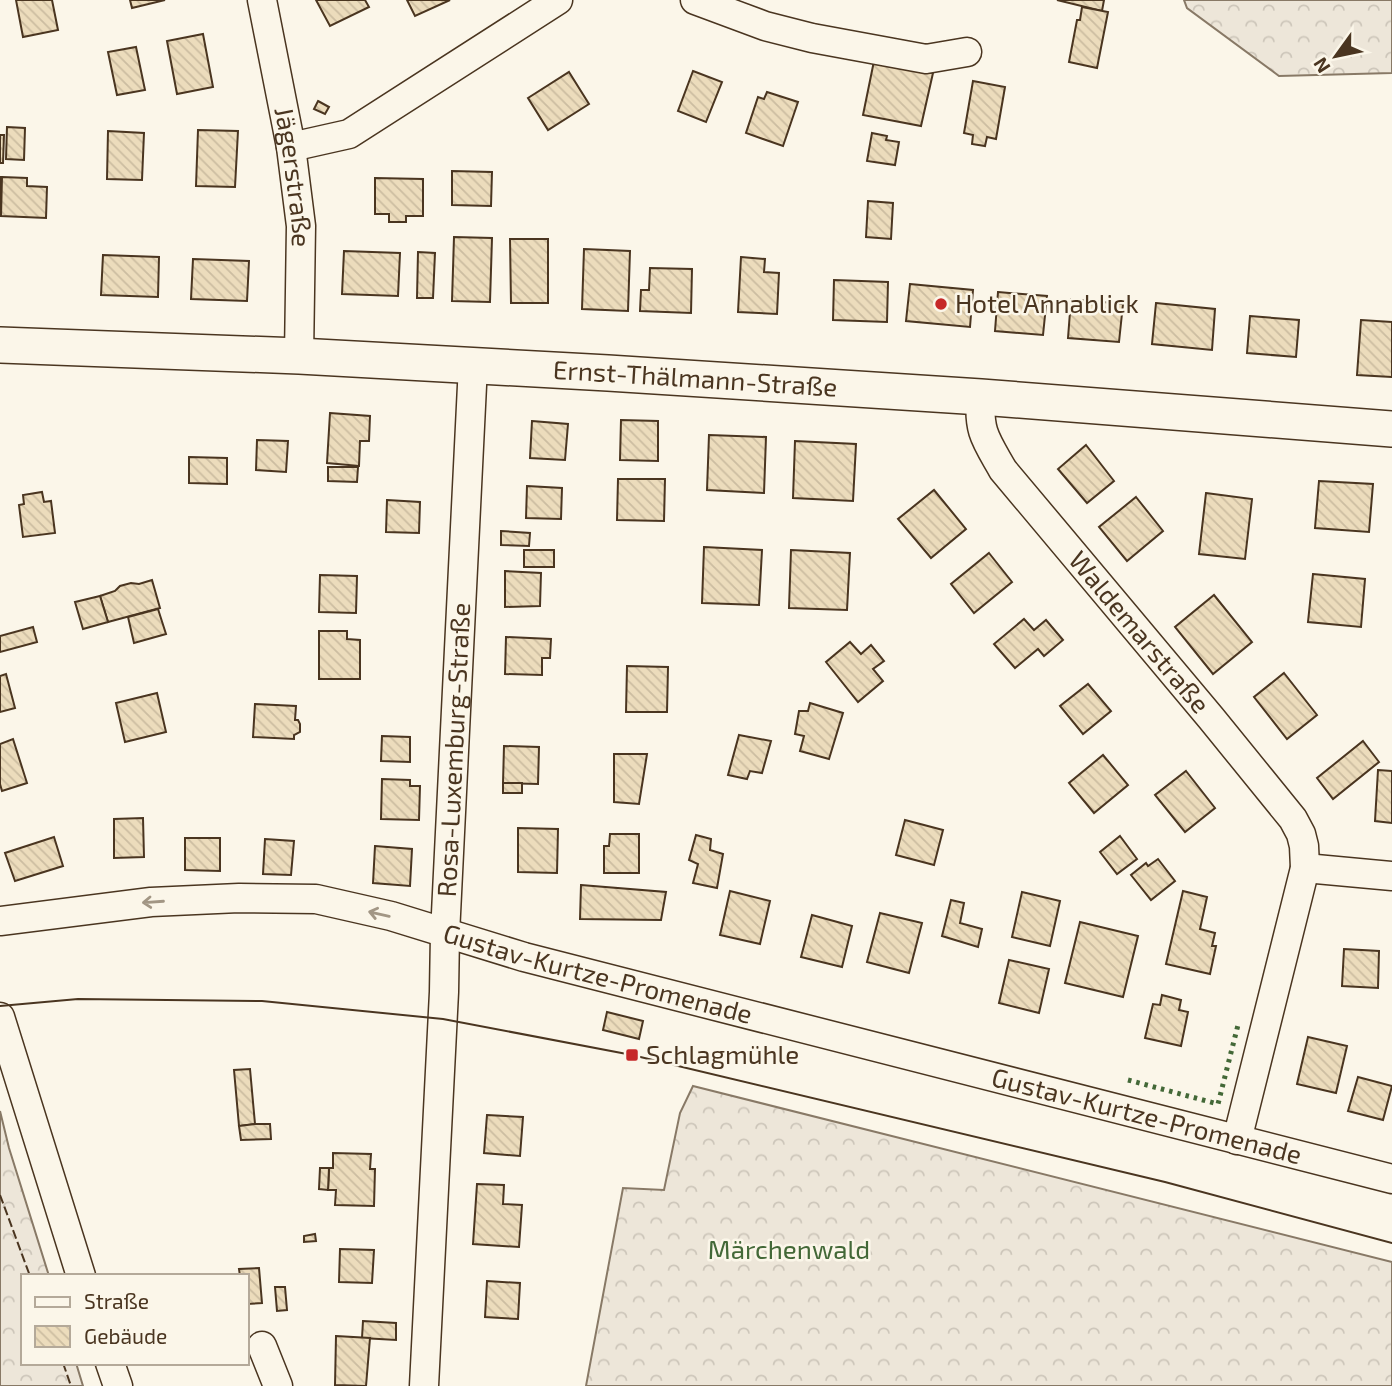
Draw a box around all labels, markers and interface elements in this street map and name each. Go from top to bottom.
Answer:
north arrow [1301,21,1371,91]
text: N [1308,54,1335,78]
street label: Jägerstraße [269,104,319,247]
place label: Hotel Annablick [955,287,1139,318]
marker: Hotel Annablick [933,296,949,312]
street label: Ernst-Thälmann-Straße [552,353,838,402]
street label: Waldemarstraße [1063,544,1217,719]
street label: Rosa-Luxemburg-Straße [430,602,475,898]
one-way arrow [143,896,165,909]
one-way arrow [368,906,391,920]
street label: Gustav-Kurtze-Promenade [440,916,756,1029]
place label: Schlagmühle [646,1038,799,1069]
marker: Schlagmühle [624,1047,640,1063]
street label: Gustav-Kurtze-Promenade [989,1060,1305,1169]
park label: Märchenwald [708,1233,870,1264]
legend [21,1274,248,1365]
text: Straße [84,1288,149,1313]
text: Gebäude [84,1323,167,1348]

